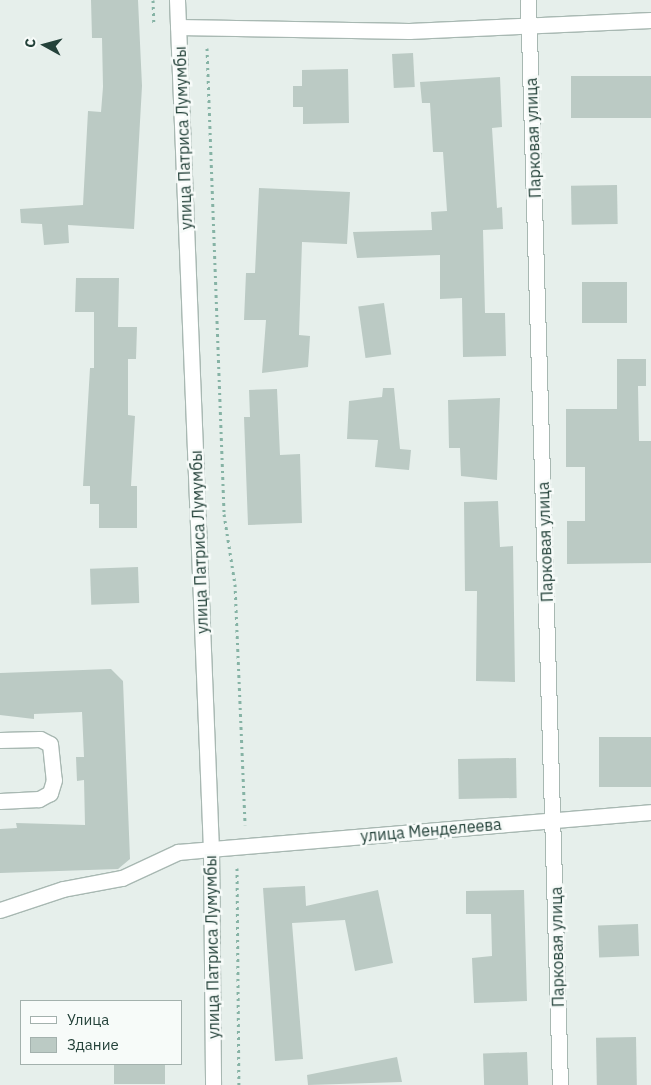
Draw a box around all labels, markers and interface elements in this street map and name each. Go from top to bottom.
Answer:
north arrow [20,20,70,70]
text: С [21,38,40,49]
street label: улица Патриса Лумумбы [170,46,196,230]
street label: Парковая улица [521,77,545,199]
street label: улица Патриса Лумумбы [186,450,212,634]
street label: Парковая улица [533,481,557,603]
street label: улица Менделеева [360,814,502,846]
street label: улица Патриса Лумумбы [201,855,223,1039]
street label: Парковая улица [546,887,568,1007]
legend [20,1000,182,1065]
text: Улица [67,1010,109,1029]
text: Здание [67,1035,119,1054]

